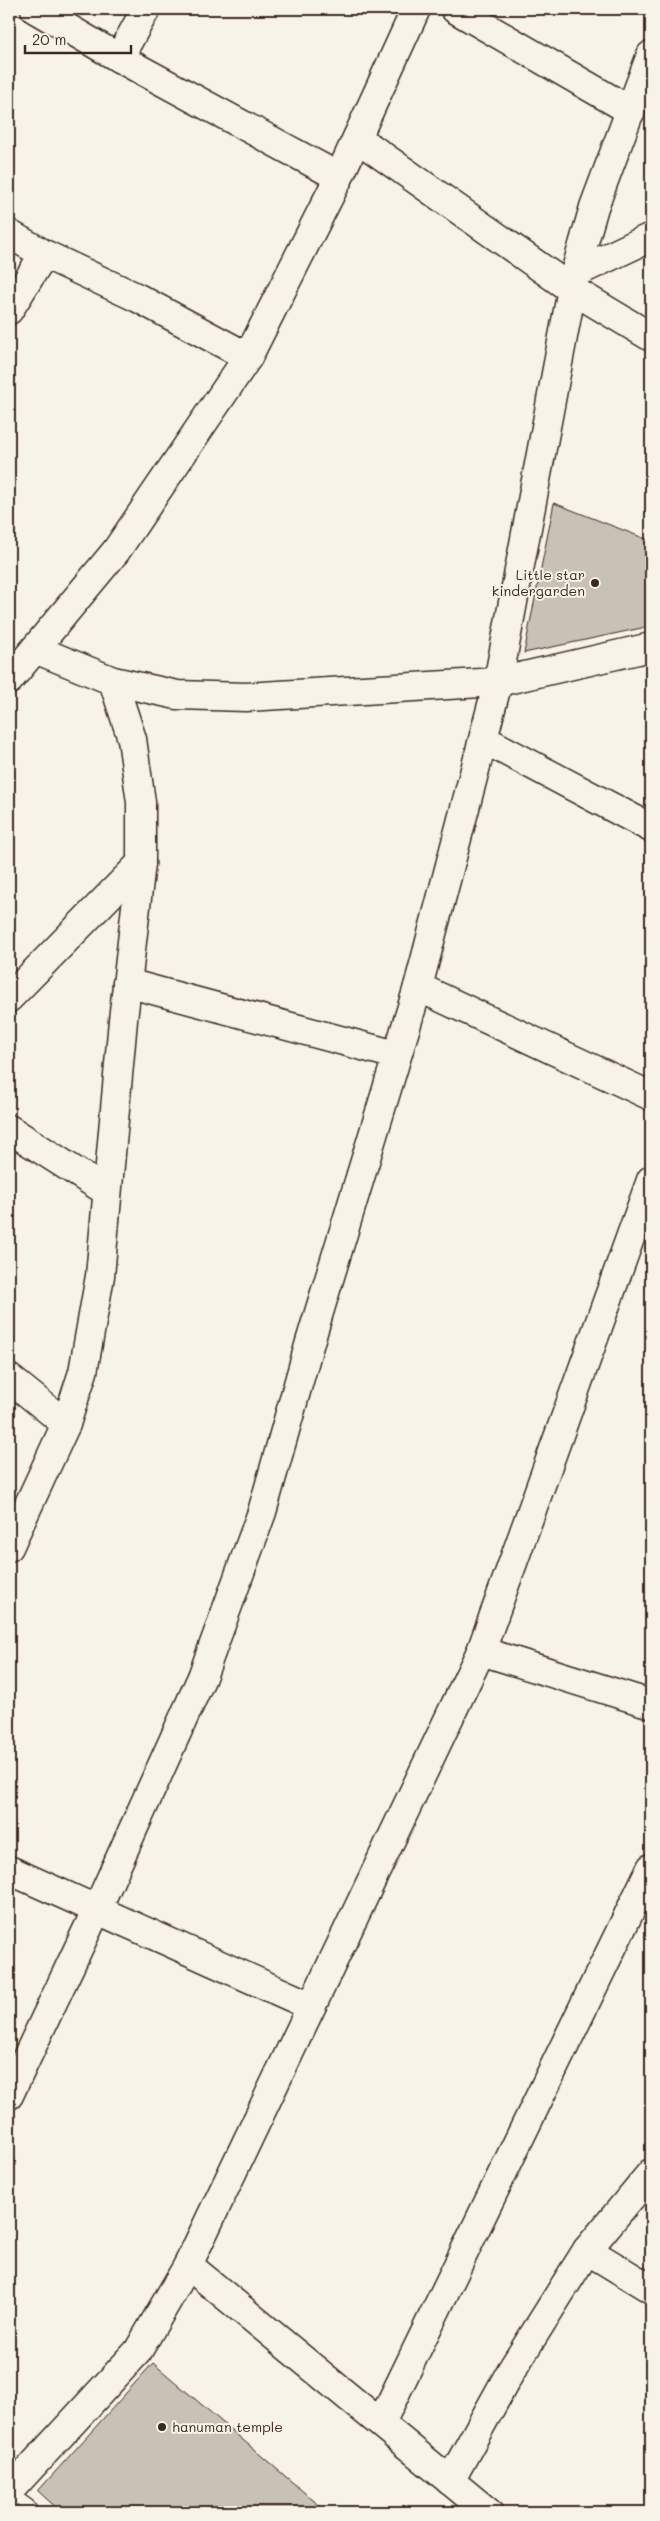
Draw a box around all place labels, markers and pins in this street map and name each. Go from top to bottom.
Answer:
place label: Little star kindergarden [492,565,585,600]
marker: Little star kindergarden [589,577,601,589]
place label: hanuman temple [172,2417,283,2436]
marker: hanuman temple [156,2421,168,2433]

